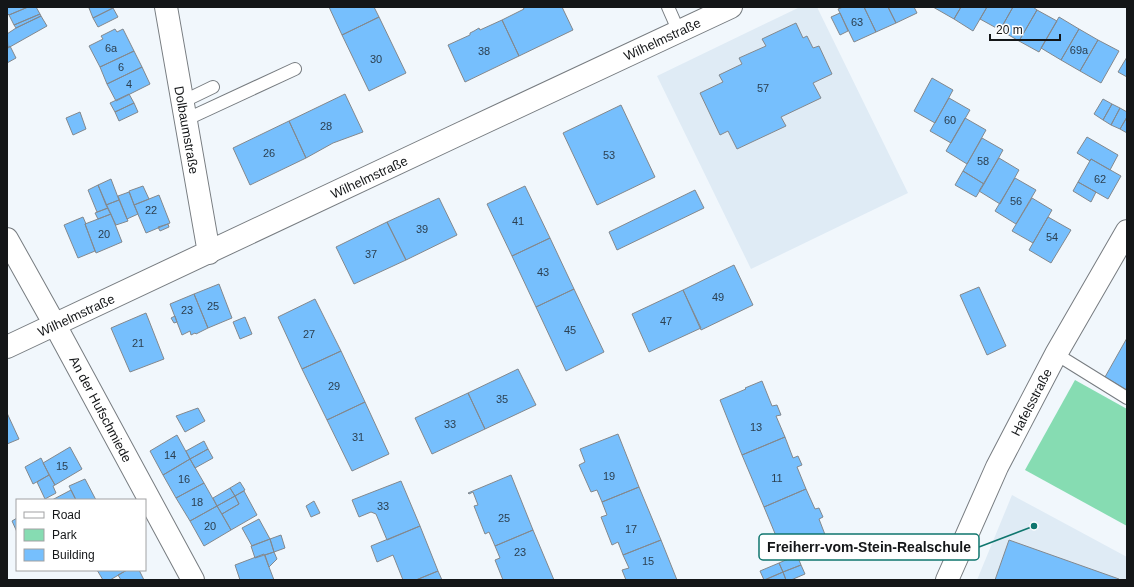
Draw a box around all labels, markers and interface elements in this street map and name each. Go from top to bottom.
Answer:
street label: Wilhelmstraße [621,15,703,64]
house number: 63 [851,16,863,28]
scale bar [990,16,1060,42]
text: 20 m [996,23,1023,37]
house number: 6a [105,42,118,54]
house number: 69a [1070,44,1089,56]
house number: 38 [478,45,490,57]
house number: 30 [370,53,382,65]
house number: 6 [118,61,124,73]
house number: 4 [126,78,132,90]
house number: 57 [757,82,769,94]
street label: Dolbaumstraße [171,85,202,175]
house number: 60 [944,114,956,126]
house number: 28 [320,120,332,132]
house number: 26 [263,147,275,159]
house number: 53 [603,149,615,161]
street label: Wilhelmstraße [328,153,410,202]
house number: 58 [977,155,989,167]
house number: 62 [1094,173,1106,185]
house number: 56 [1010,195,1022,207]
house number: 22 [145,204,157,216]
house number: 41 [512,215,524,227]
house number: 39 [416,223,428,235]
house number: 20 [98,228,110,240]
house number: 54 [1046,231,1058,243]
house number: 37 [365,248,377,260]
house number: 43 [537,266,549,278]
street label: Wilhelmstraße [35,291,117,340]
house number: 49 [712,291,724,303]
house number: 25 [207,300,219,312]
house number: 23 [181,304,193,316]
house number: 47 [660,315,672,327]
house number: 45 [564,324,576,336]
house number: 27 [303,328,315,340]
house number: 21 [132,337,144,349]
street label: An der Hufschmiede [66,354,135,465]
street label: Hafelsstraße [1008,366,1055,438]
house number: 29 [328,380,340,392]
house number: 35 [496,393,508,405]
house number: 33 [444,418,456,430]
house number: 13 [750,421,762,433]
house number: 31 [352,431,364,443]
house number: 14 [164,449,176,461]
house number: 15 [56,460,68,472]
house number: 19 [603,470,615,482]
house number: 11 [771,472,783,484]
house number: 16 [178,473,190,485]
house number: 18 [191,496,203,508]
legend [16,499,146,571]
house number: 33 [377,500,389,512]
text: Road [52,508,81,522]
house number: 25 [498,512,510,524]
house number: 20 [204,520,216,532]
house number: 17 [625,523,637,535]
text: Park [52,528,78,542]
callout: Freiherr-vom-Stein-Realschule [759,534,979,560]
text: Freiherr-vom-Stein-Realschule [767,539,971,555]
house number: 23 [514,546,526,558]
text: Building [52,548,95,562]
house number: 15 [642,555,654,567]

